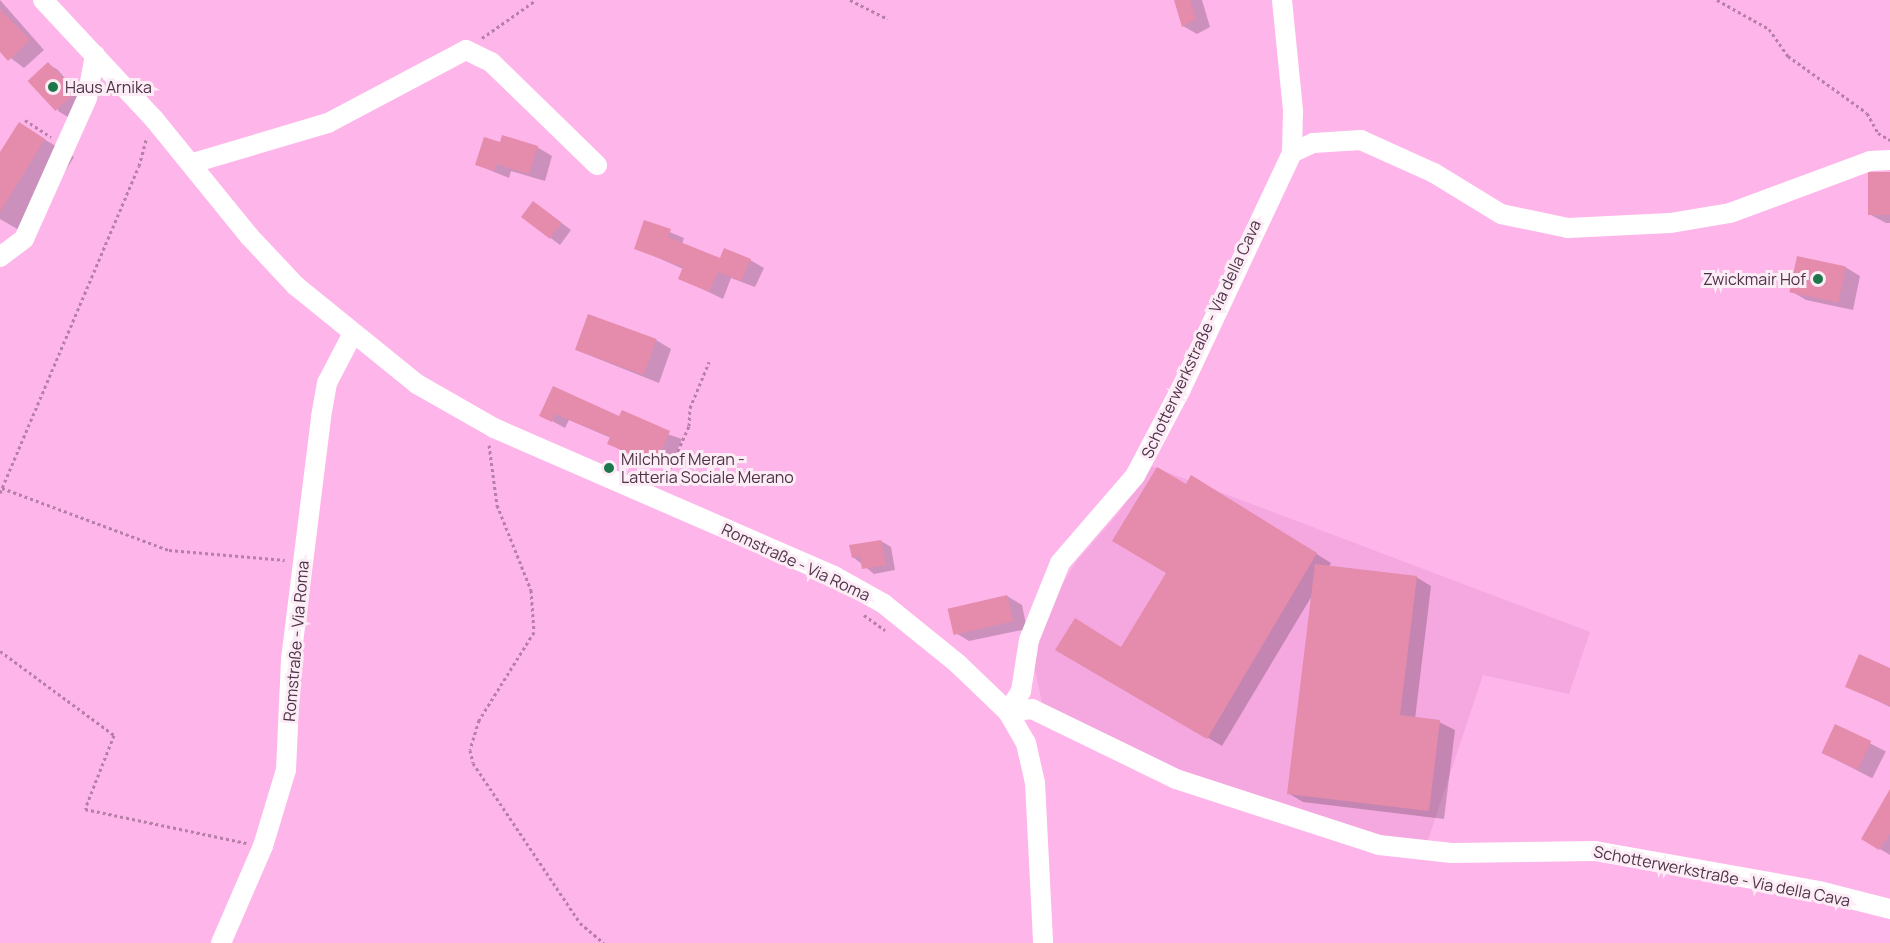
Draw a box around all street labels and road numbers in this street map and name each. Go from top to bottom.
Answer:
street label: Schotterwerkstraße - Via della Cava [1137,217,1265,461]
street label: Romstraße - Via Roma [719,519,873,605]
street label: Romstraße - Via Roma [279,560,313,722]
street label: Schotterwerkstraße - Via della Cava [1592,842,1852,910]

